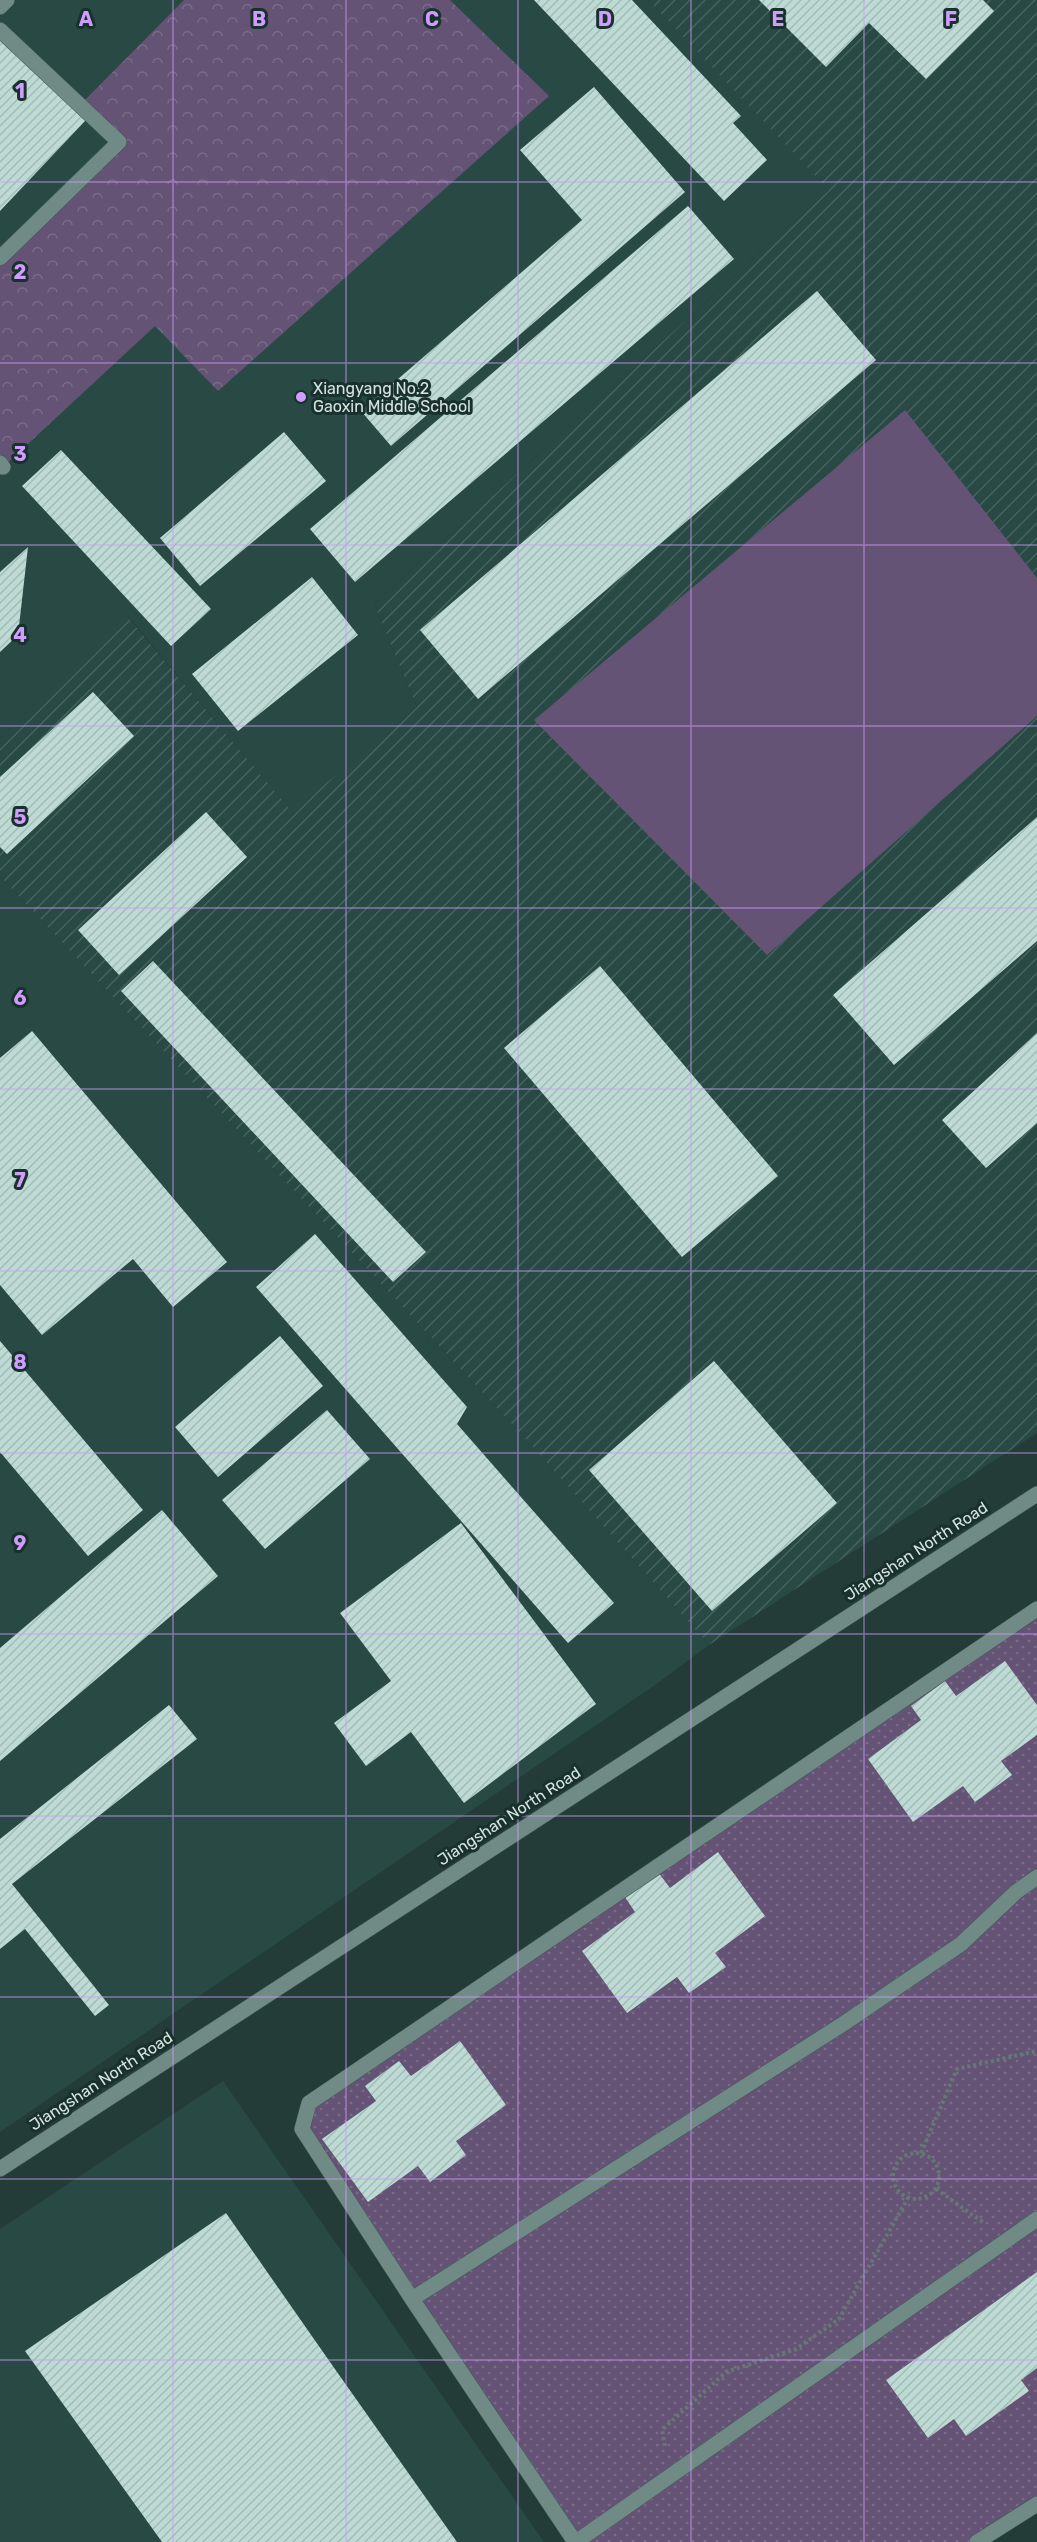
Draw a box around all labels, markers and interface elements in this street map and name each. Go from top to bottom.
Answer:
text: A [79,7,94,31]
text: B [252,7,266,31]
text: C [425,7,439,31]
text: D [598,7,612,31]
text: E [772,7,784,31]
text: F [945,7,957,31]
text: 1 [15,79,25,103]
text: 2 [14,260,27,284]
place label: Xiangyang No.2 Gaoxin Middle School [313,379,471,416]
marker: Xiangyang No.2 Gaoxin Middle School [294,390,308,404]
text: 3 [13,442,27,466]
text: 4 [13,623,27,647]
text: 5 [14,805,27,829]
text: 6 [13,986,27,1010]
text: 7 [14,1168,26,1192]
text: 8 [13,1350,27,1374]
street label: Jiangshan North Road [841,1498,991,1604]
text: 9 [14,1531,27,1555]
street label: Jiangshan North Road [434,1763,584,1869]
street label: Jiangshan North Road [26,2028,176,2134]

